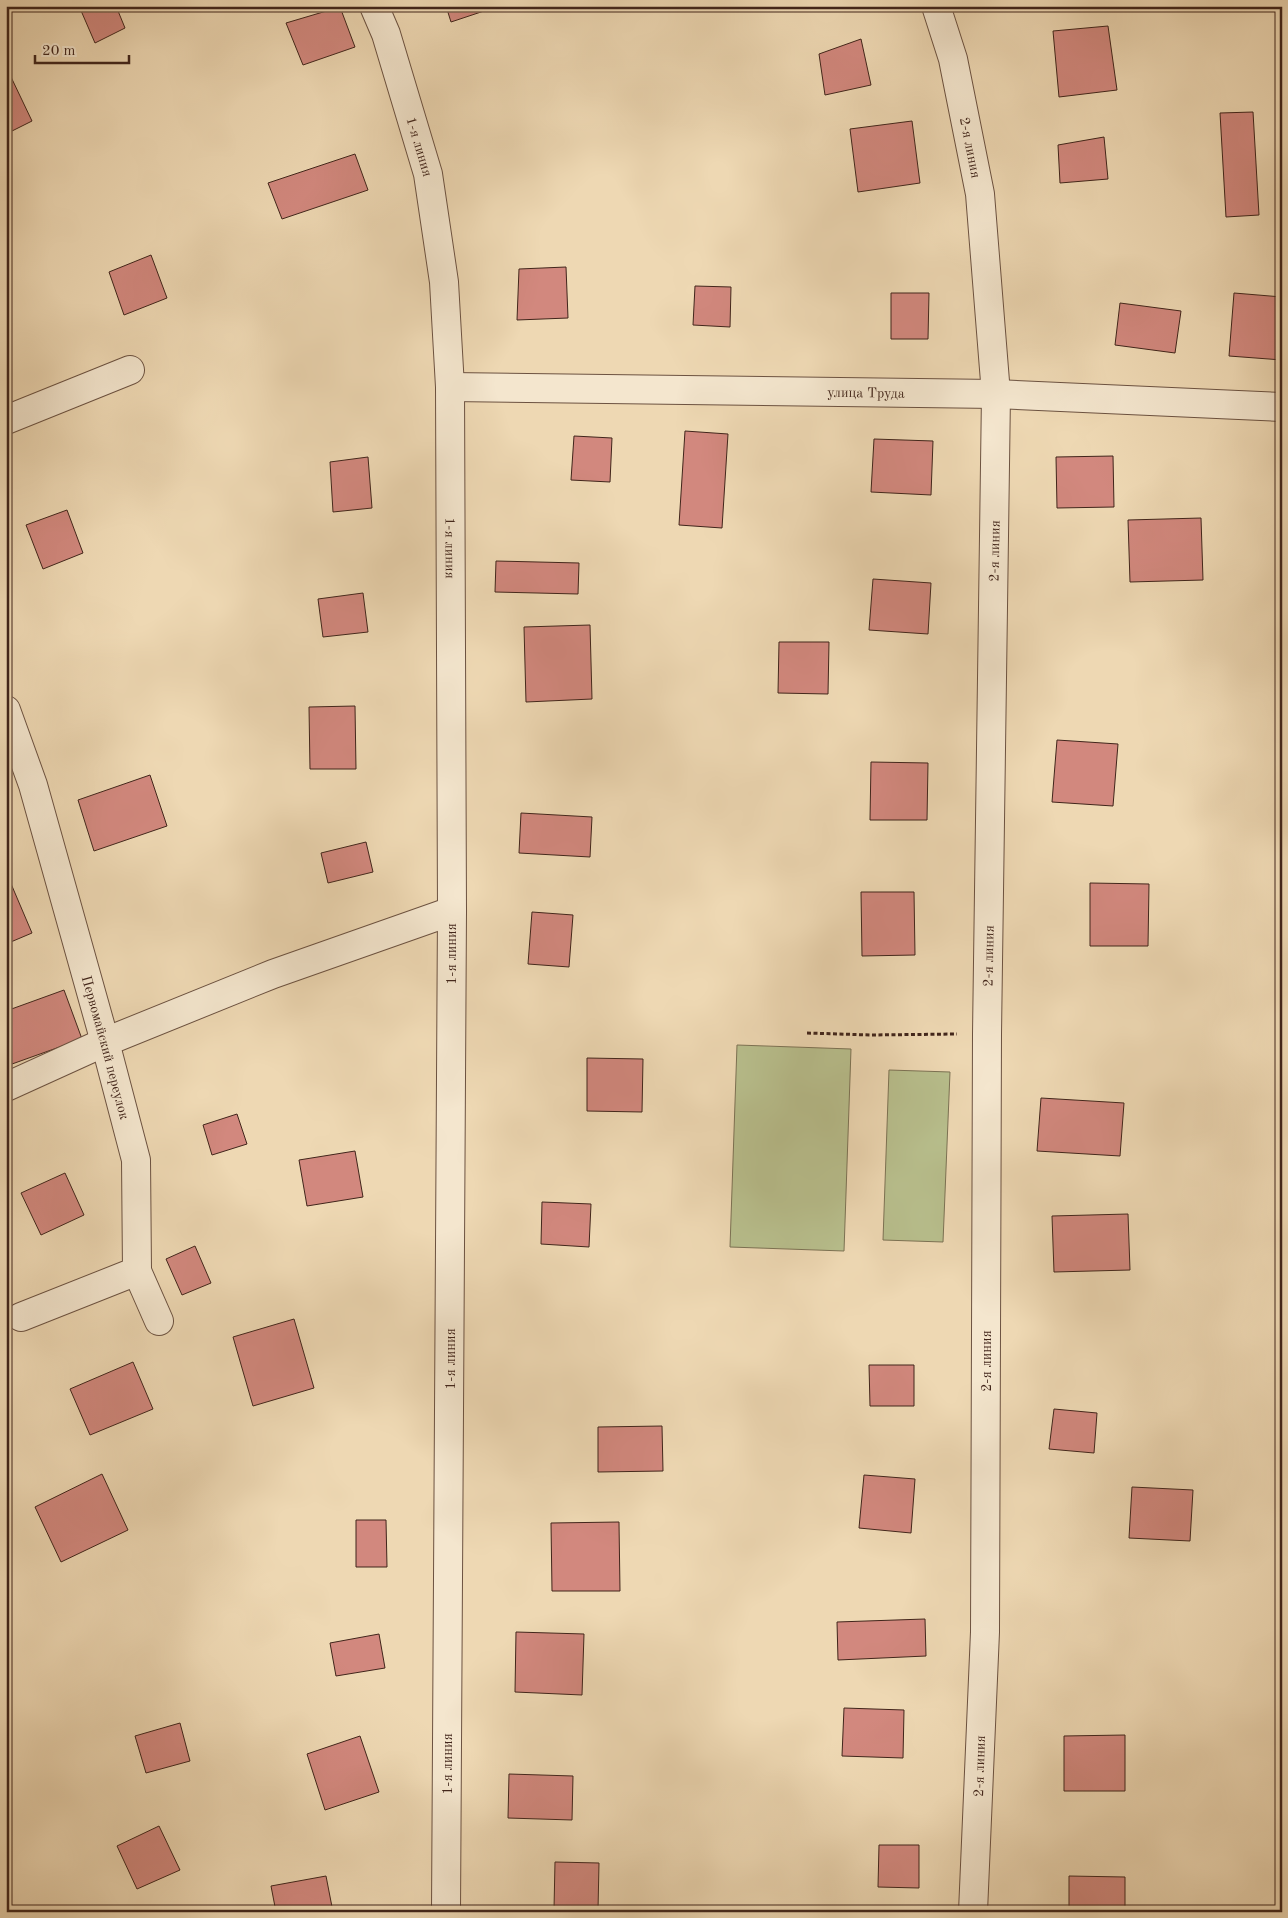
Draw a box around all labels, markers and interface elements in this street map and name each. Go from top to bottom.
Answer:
scale bar [35,32,129,64]
text: 20 m [42,44,76,59]
street label: 1-я линия [403,115,434,178]
street label: 2-я линия [957,116,983,179]
street label: улица Труда [827,386,905,401]
street label: 1-я линия [442,517,457,579]
street label: 2-я линия [987,520,1003,582]
street label: 1-я линия [445,923,459,985]
street label: 2-я линия [981,925,997,987]
street label: Первомайский переулок [79,974,131,1121]
street label: 1-я линия [444,1328,458,1390]
street label: 2-я линия [980,1330,994,1392]
street label: 1-я линия [441,1733,455,1795]
street label: 2-я линия [972,1735,988,1797]

